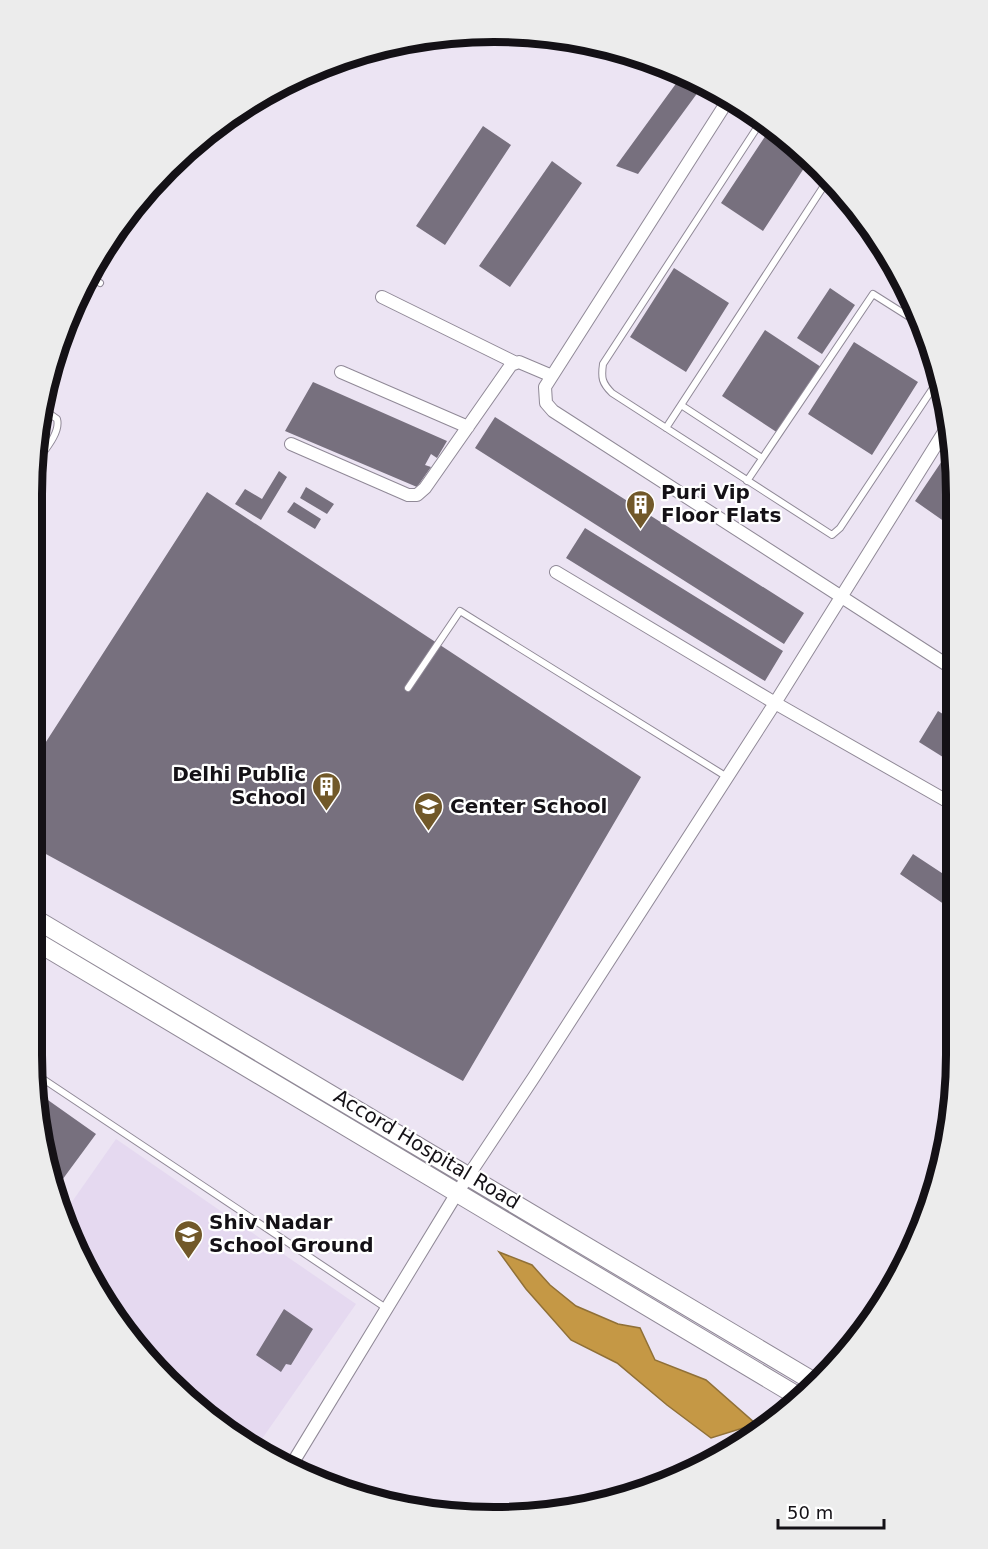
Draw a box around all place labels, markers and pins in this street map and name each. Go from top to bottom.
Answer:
place label: Puri Vip Floor Flats [661,480,781,527]
building icon: Puri Vip Floor Flats [624,488,656,530]
place label: Delhi Public School [172,762,306,809]
building icon: Delhi Public School [311,770,343,812]
school or university icon: Center School [413,790,445,832]
place label: Center School [450,794,607,818]
place label: Shiv Nadar School Ground [209,1210,374,1257]
school or university icon: Shiv Nadar School Ground [172,1218,204,1260]

